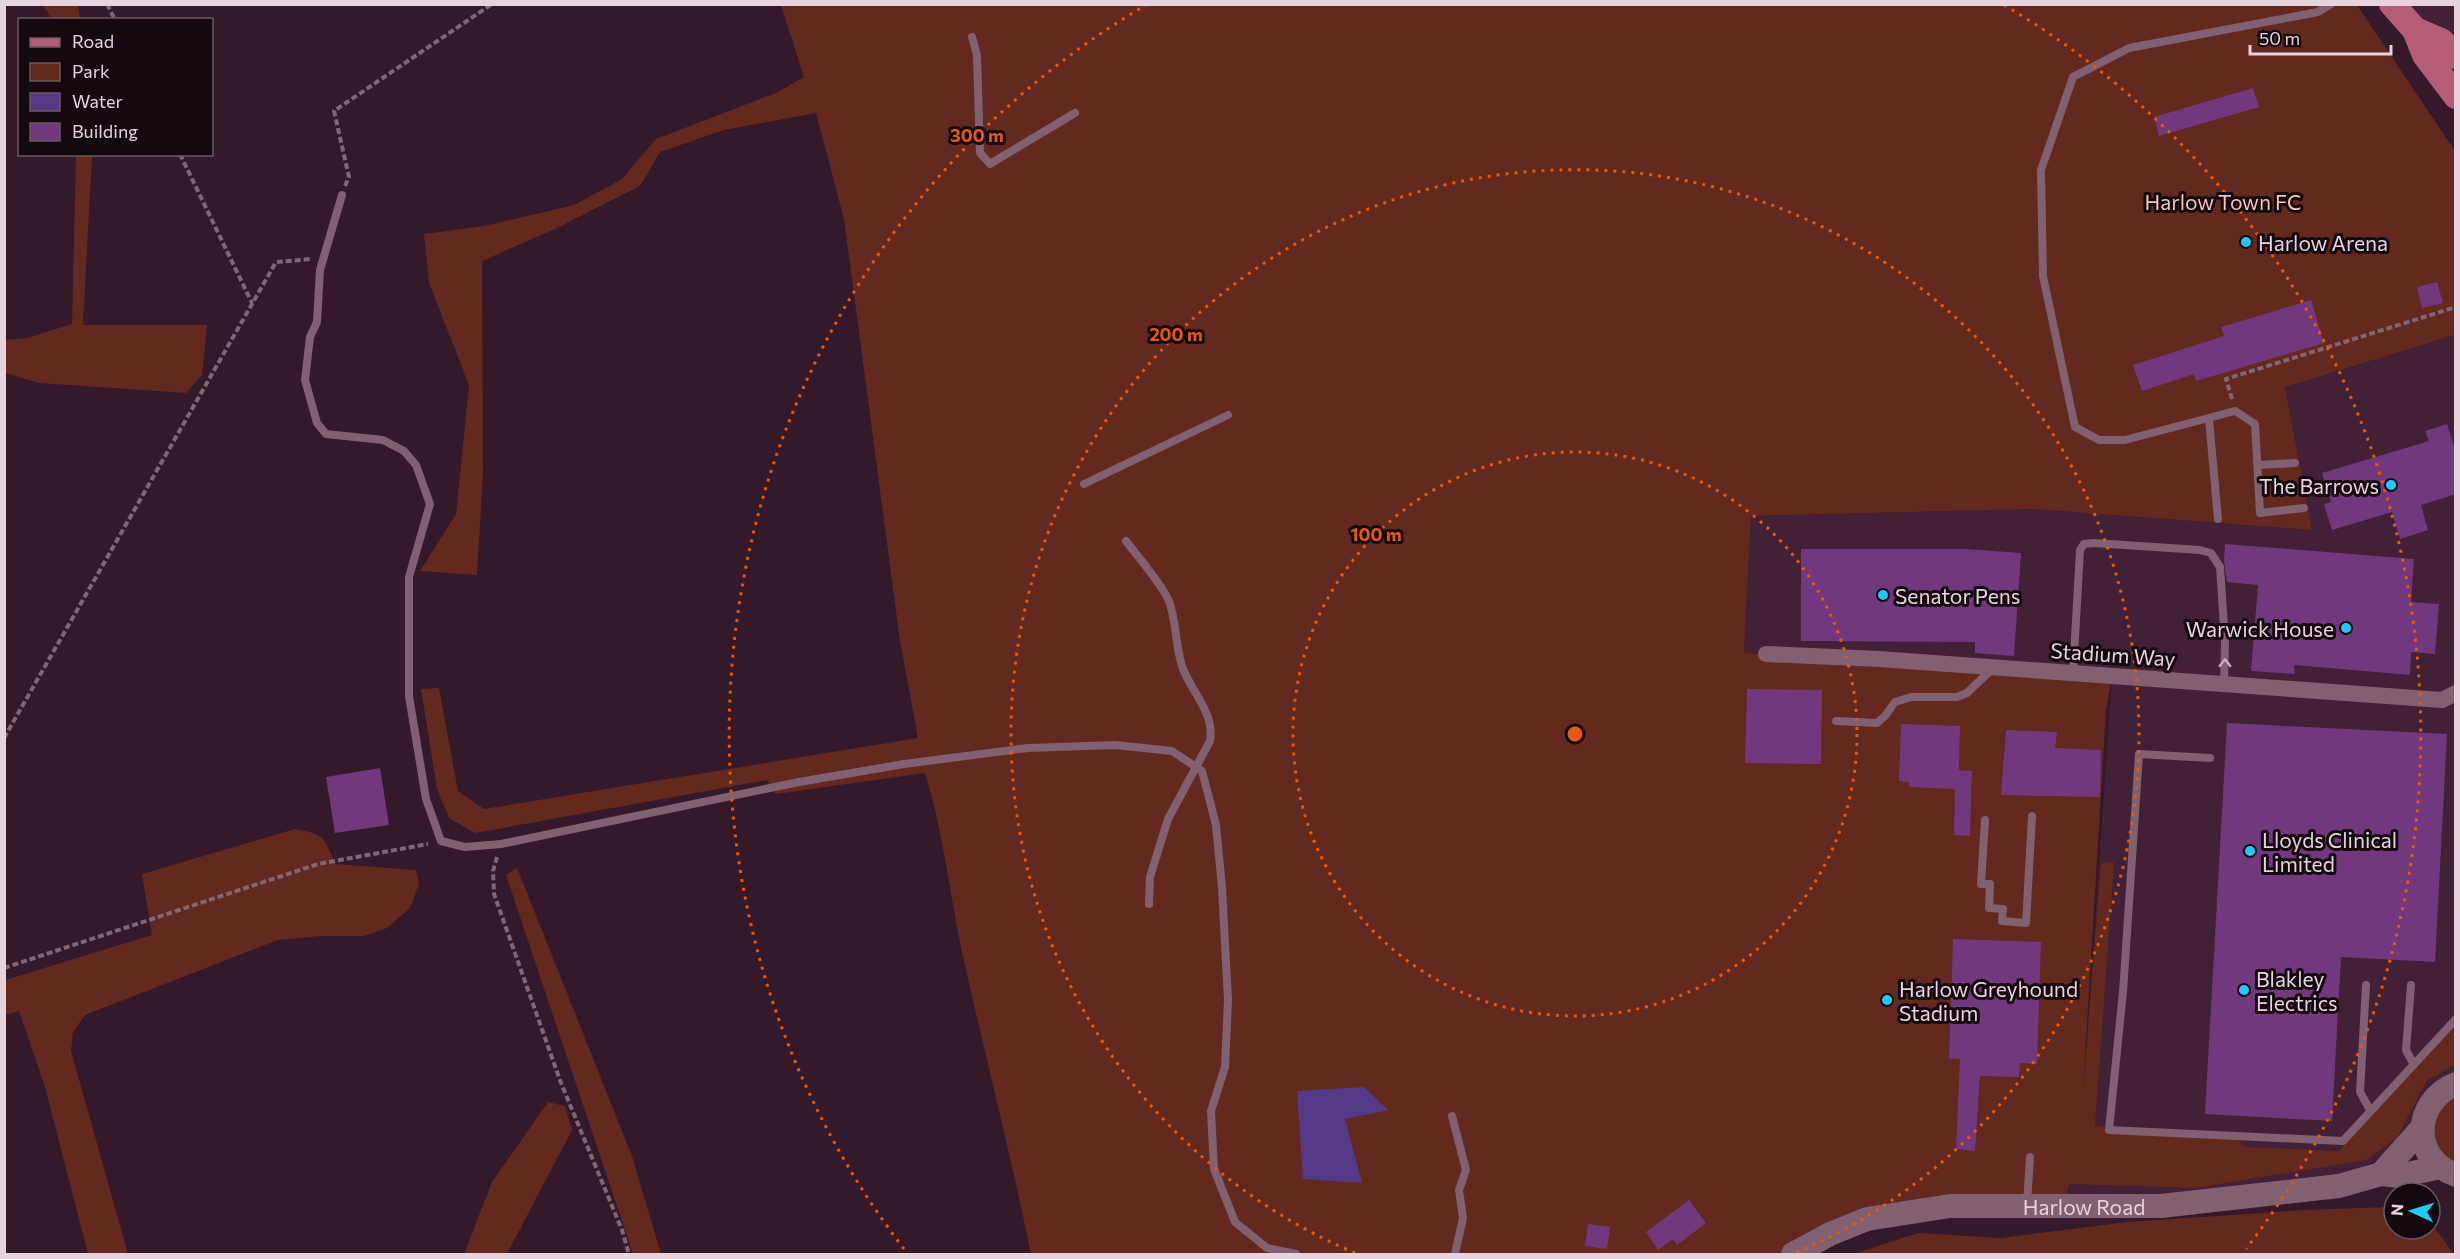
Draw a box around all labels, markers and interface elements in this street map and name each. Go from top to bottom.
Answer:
legend [18,18,213,156]
scale bar [2250,18,2391,56]
text: 50 m [2259,27,2300,49]
text: Road [72,30,114,52]
text: Park [72,60,110,82]
text: Water [72,90,123,112]
text: Building [72,120,138,142]
text: 300 m [950,124,1004,146]
park label: Harlow Town FC [2145,189,2301,214]
place label: Harlow Arena [2258,230,2388,255]
marker: Harlow Arena [2239,235,2253,249]
text: 200 m [1149,323,1203,345]
place label: The Barrows [2259,473,2379,498]
marker: The Barrows [2384,478,2398,492]
text: 100 m [1350,523,1402,545]
place label: Senator Pens [1895,583,2020,608]
marker: Senator Pens [1876,588,1890,602]
place label: Warwick House [2186,616,2334,641]
marker: Warwick House [2339,621,2353,635]
street label: Stadium Way [2050,637,2176,671]
one-way arrow [2218,659,2231,668]
centre of rings [1565,724,1585,744]
place label: Lloyds Clinical Limited [2262,827,2397,876]
marker: Lloyds Clinical Limited [2243,844,2257,858]
place label: Blakley Electrics [2256,966,2338,1015]
place label: Harlow Greyhound Stadium [1899,976,2078,1025]
marker: Blakley Electrics [2237,983,2251,997]
marker: Harlow Greyhound Stadium [1880,993,1894,1007]
north arrow [2382,1181,2442,1241]
street label: Harlow Road [2023,1194,2145,1219]
text: N [2387,1203,2406,1217]

